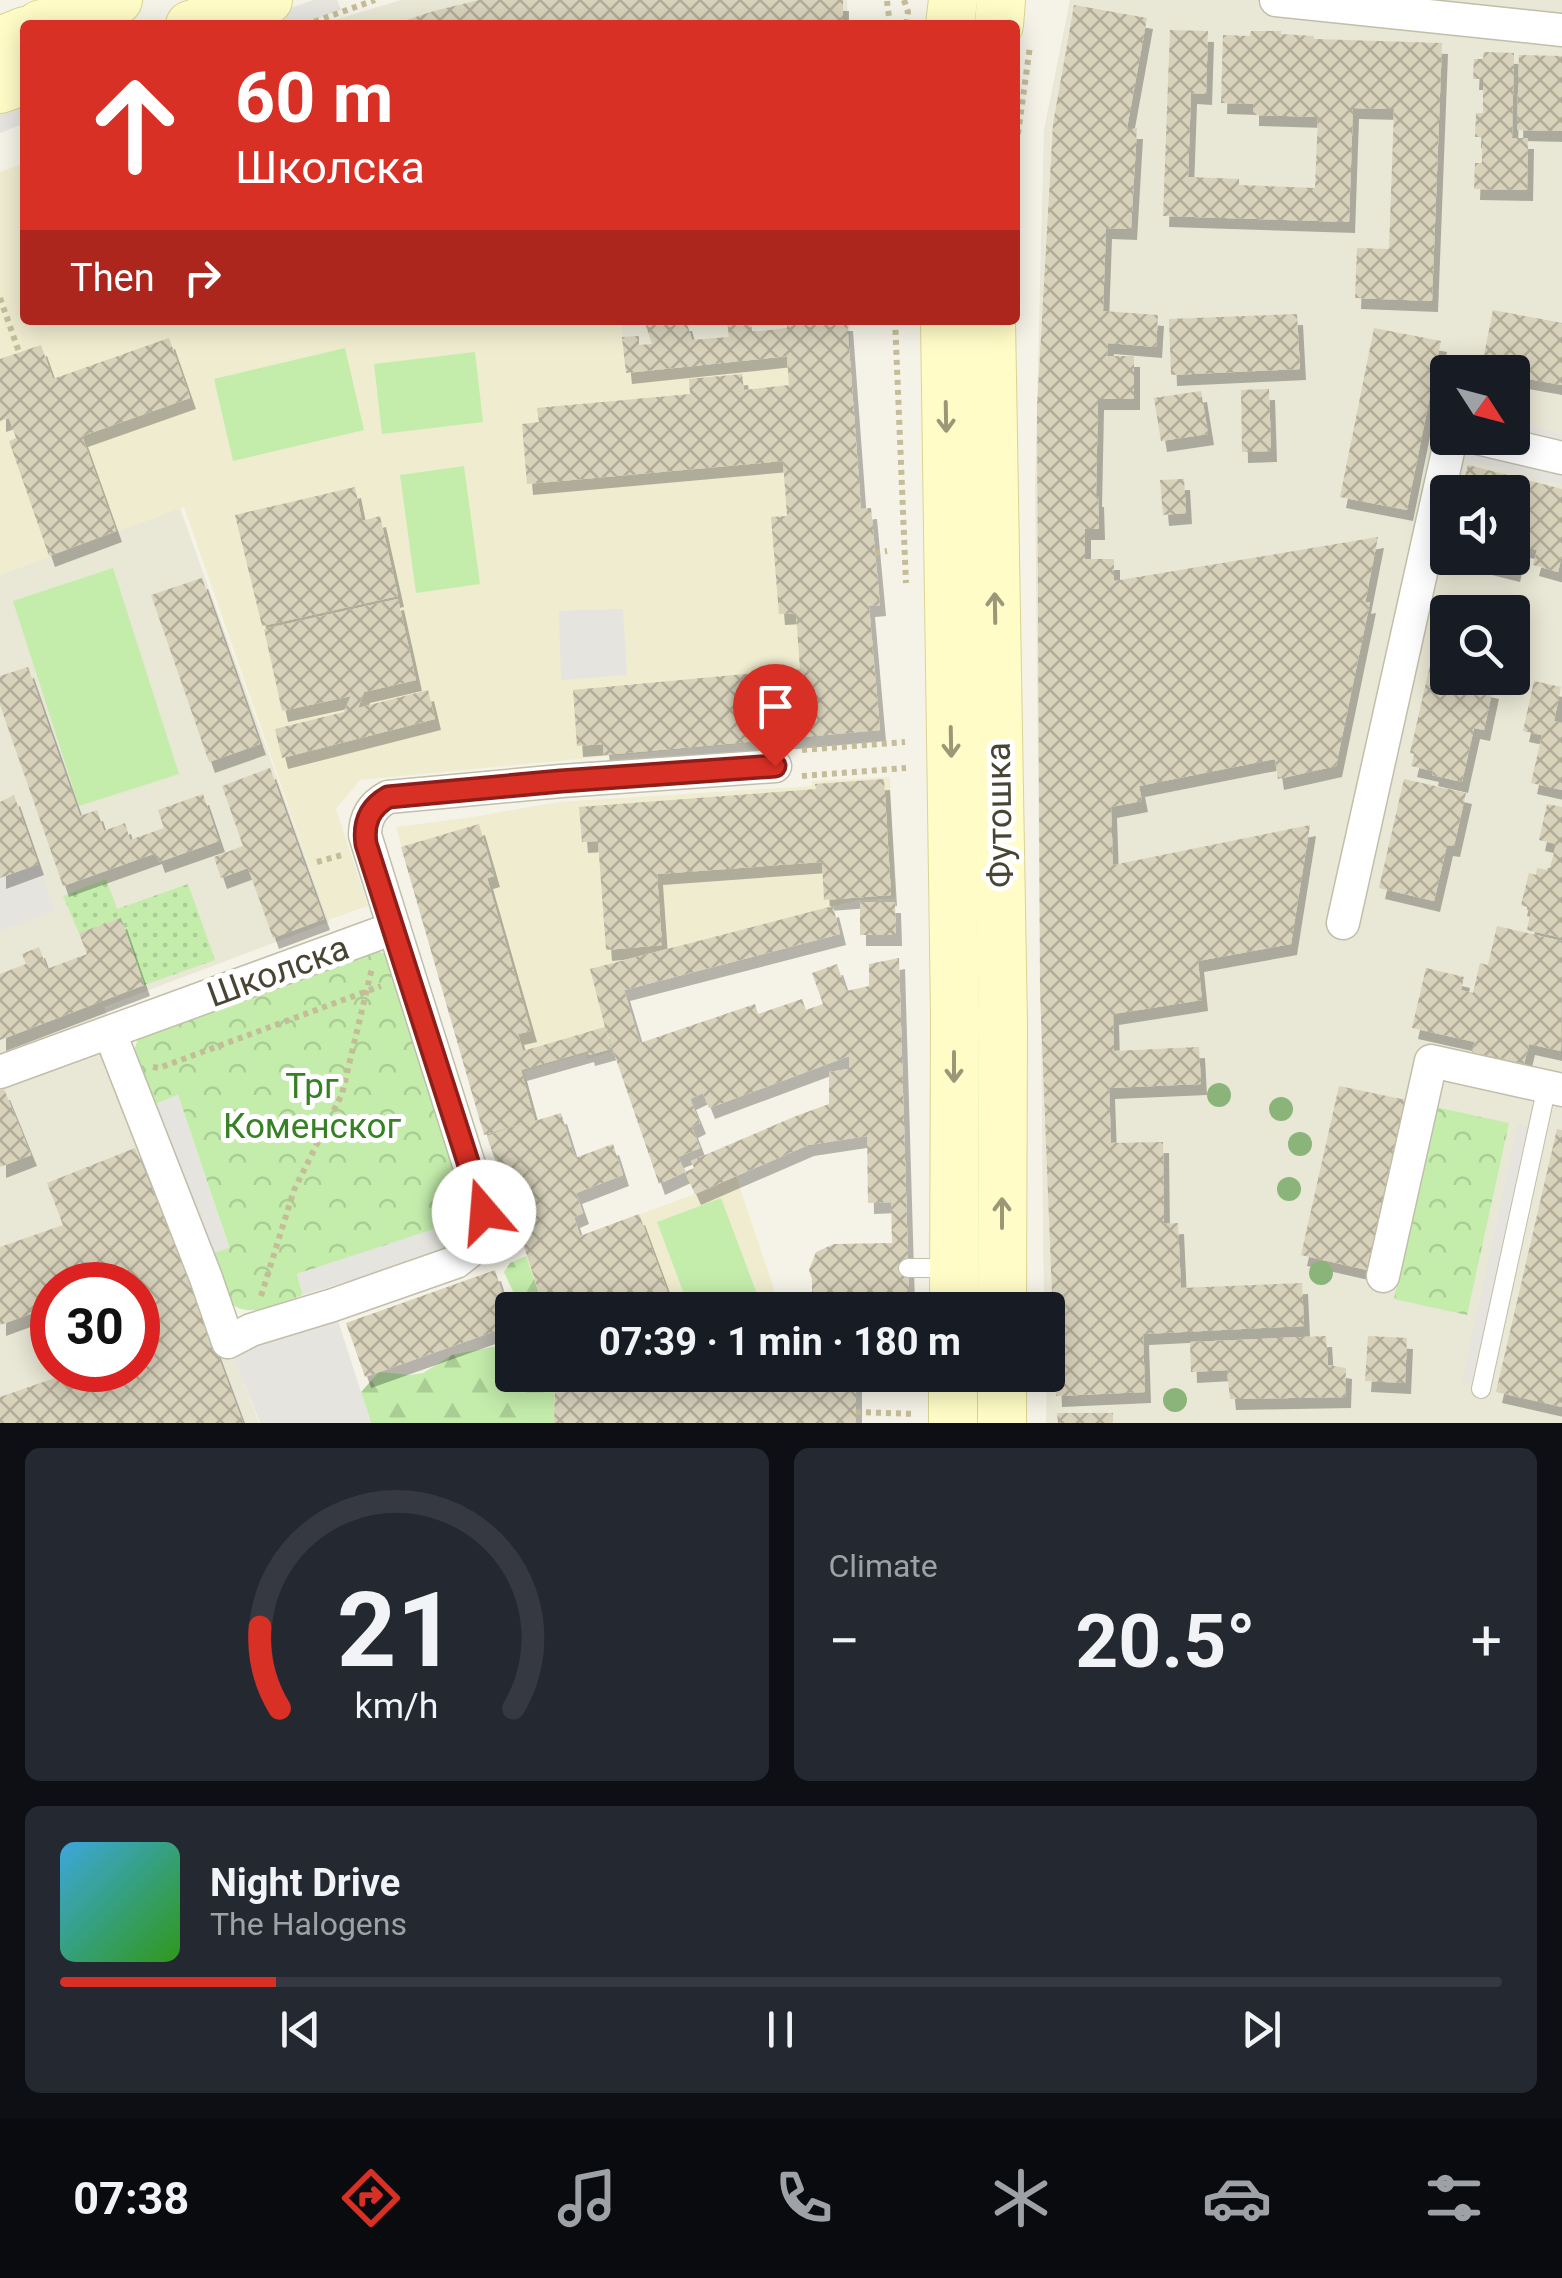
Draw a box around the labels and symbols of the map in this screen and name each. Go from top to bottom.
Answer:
north arrow [1430,355,1530,455]
one-way arrow [937,401,956,433]
one-way arrow [986,592,1005,624]
pin [733,664,818,767]
one-way arrow [942,726,960,758]
street label: Футошка [978,742,1021,888]
street label: Школска [202,927,355,1016]
one-way arrow [944,1050,964,1083]
park label: Трг Коменског [223,1066,401,1147]
position arrow [432,1160,536,1264]
one-way arrow [992,1197,1012,1230]
speed limit sign: 30 [30,1262,160,1392]

